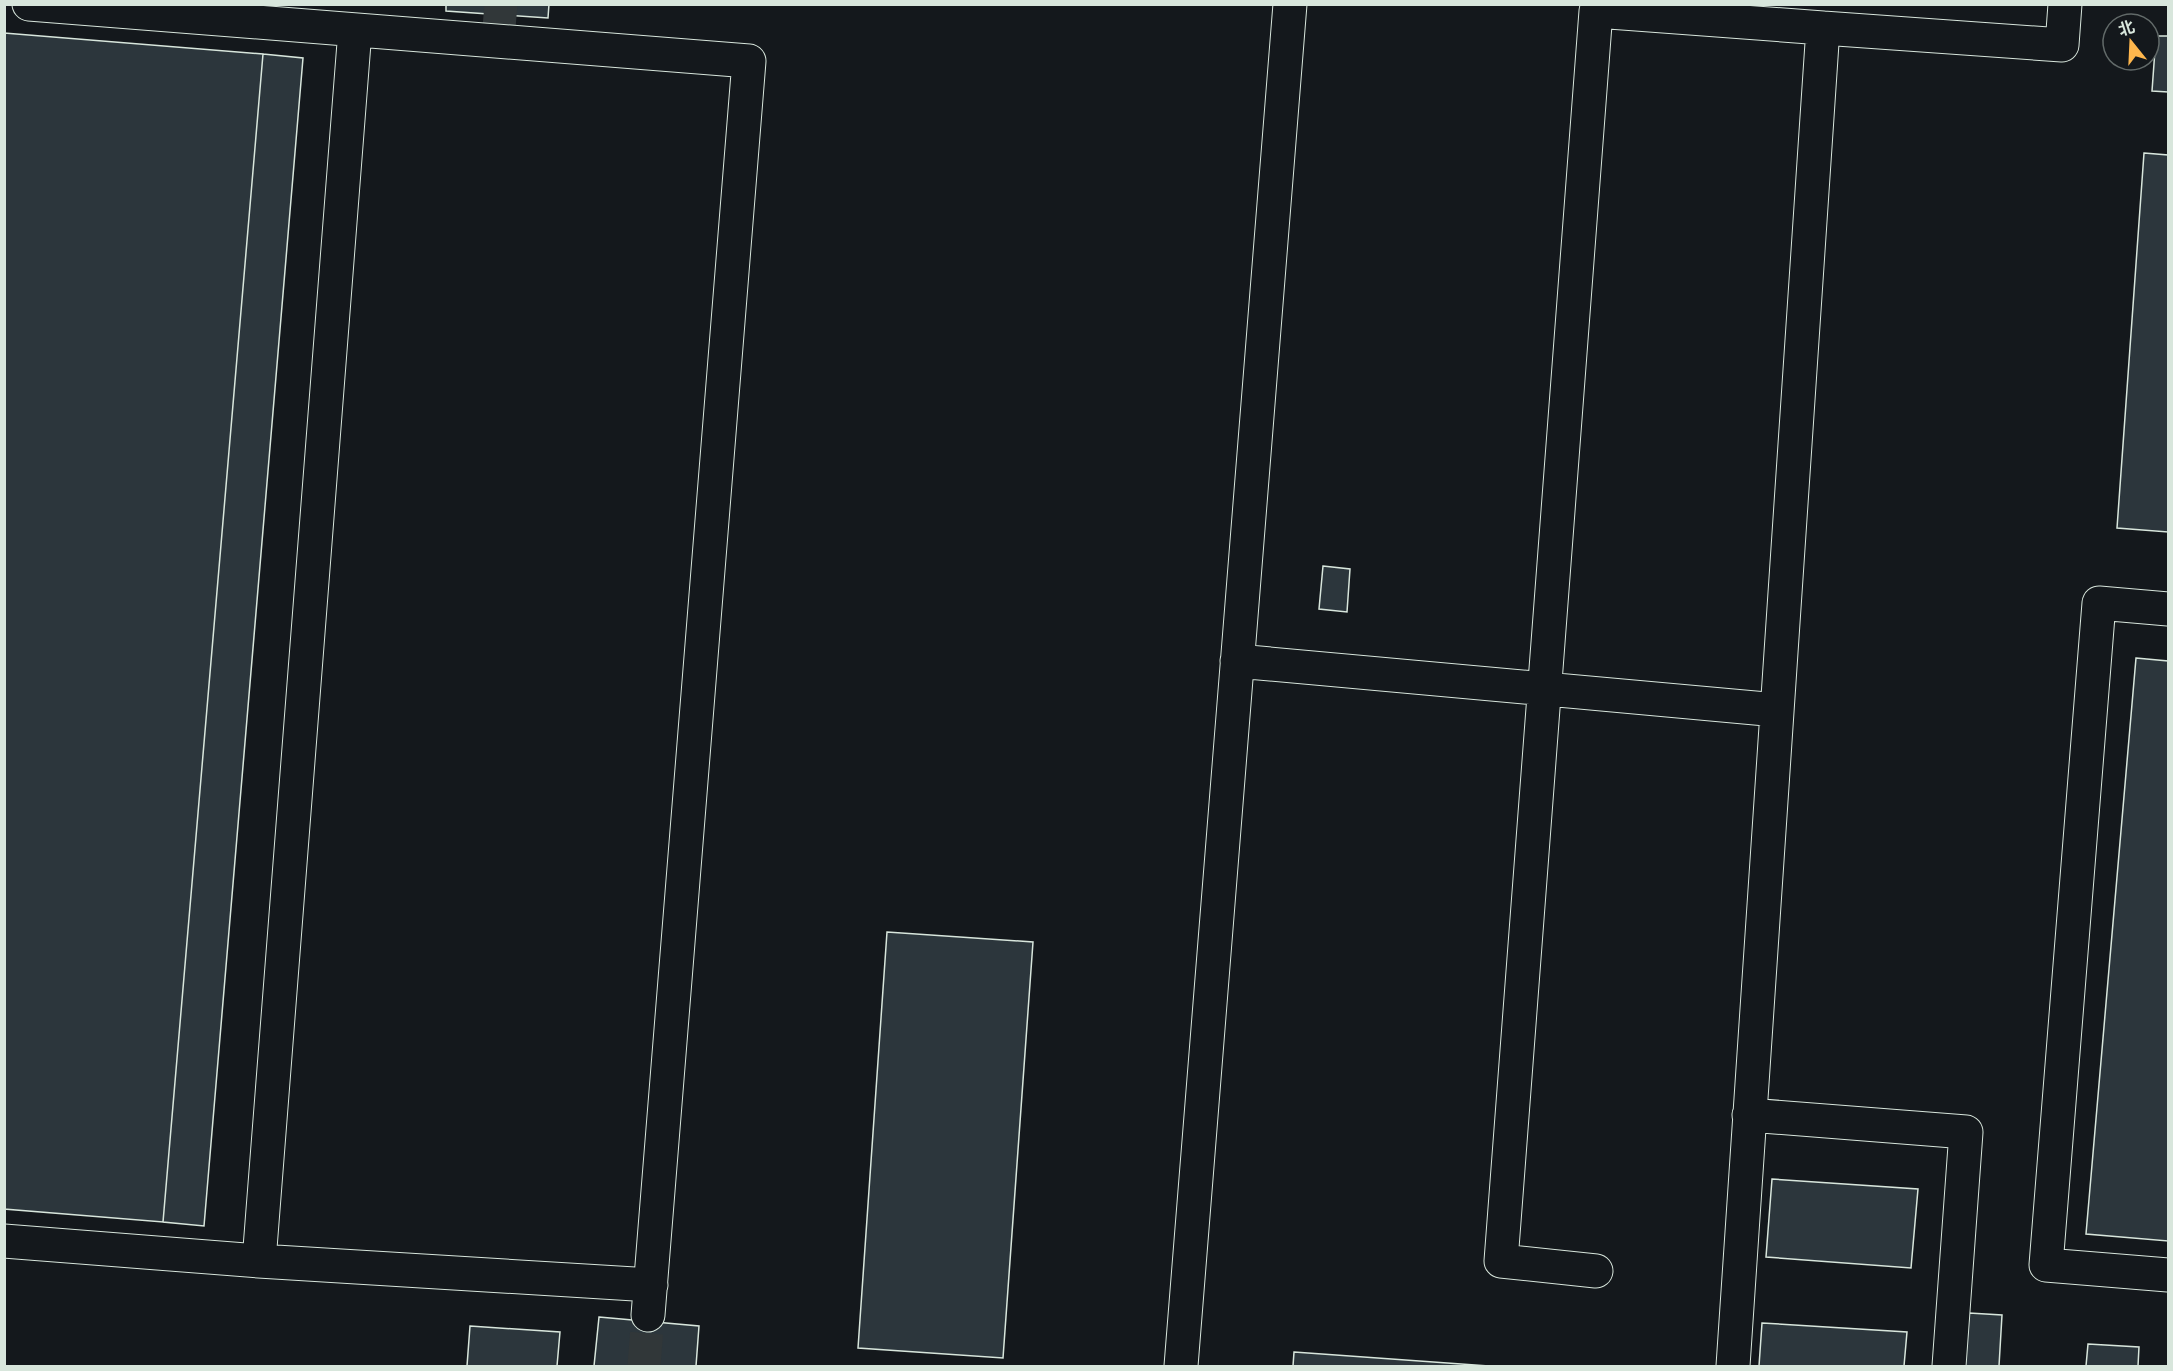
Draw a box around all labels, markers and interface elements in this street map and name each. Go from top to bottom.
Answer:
north arrow [2101,12,2161,72]
text: 北 [2116,17,2137,39]

